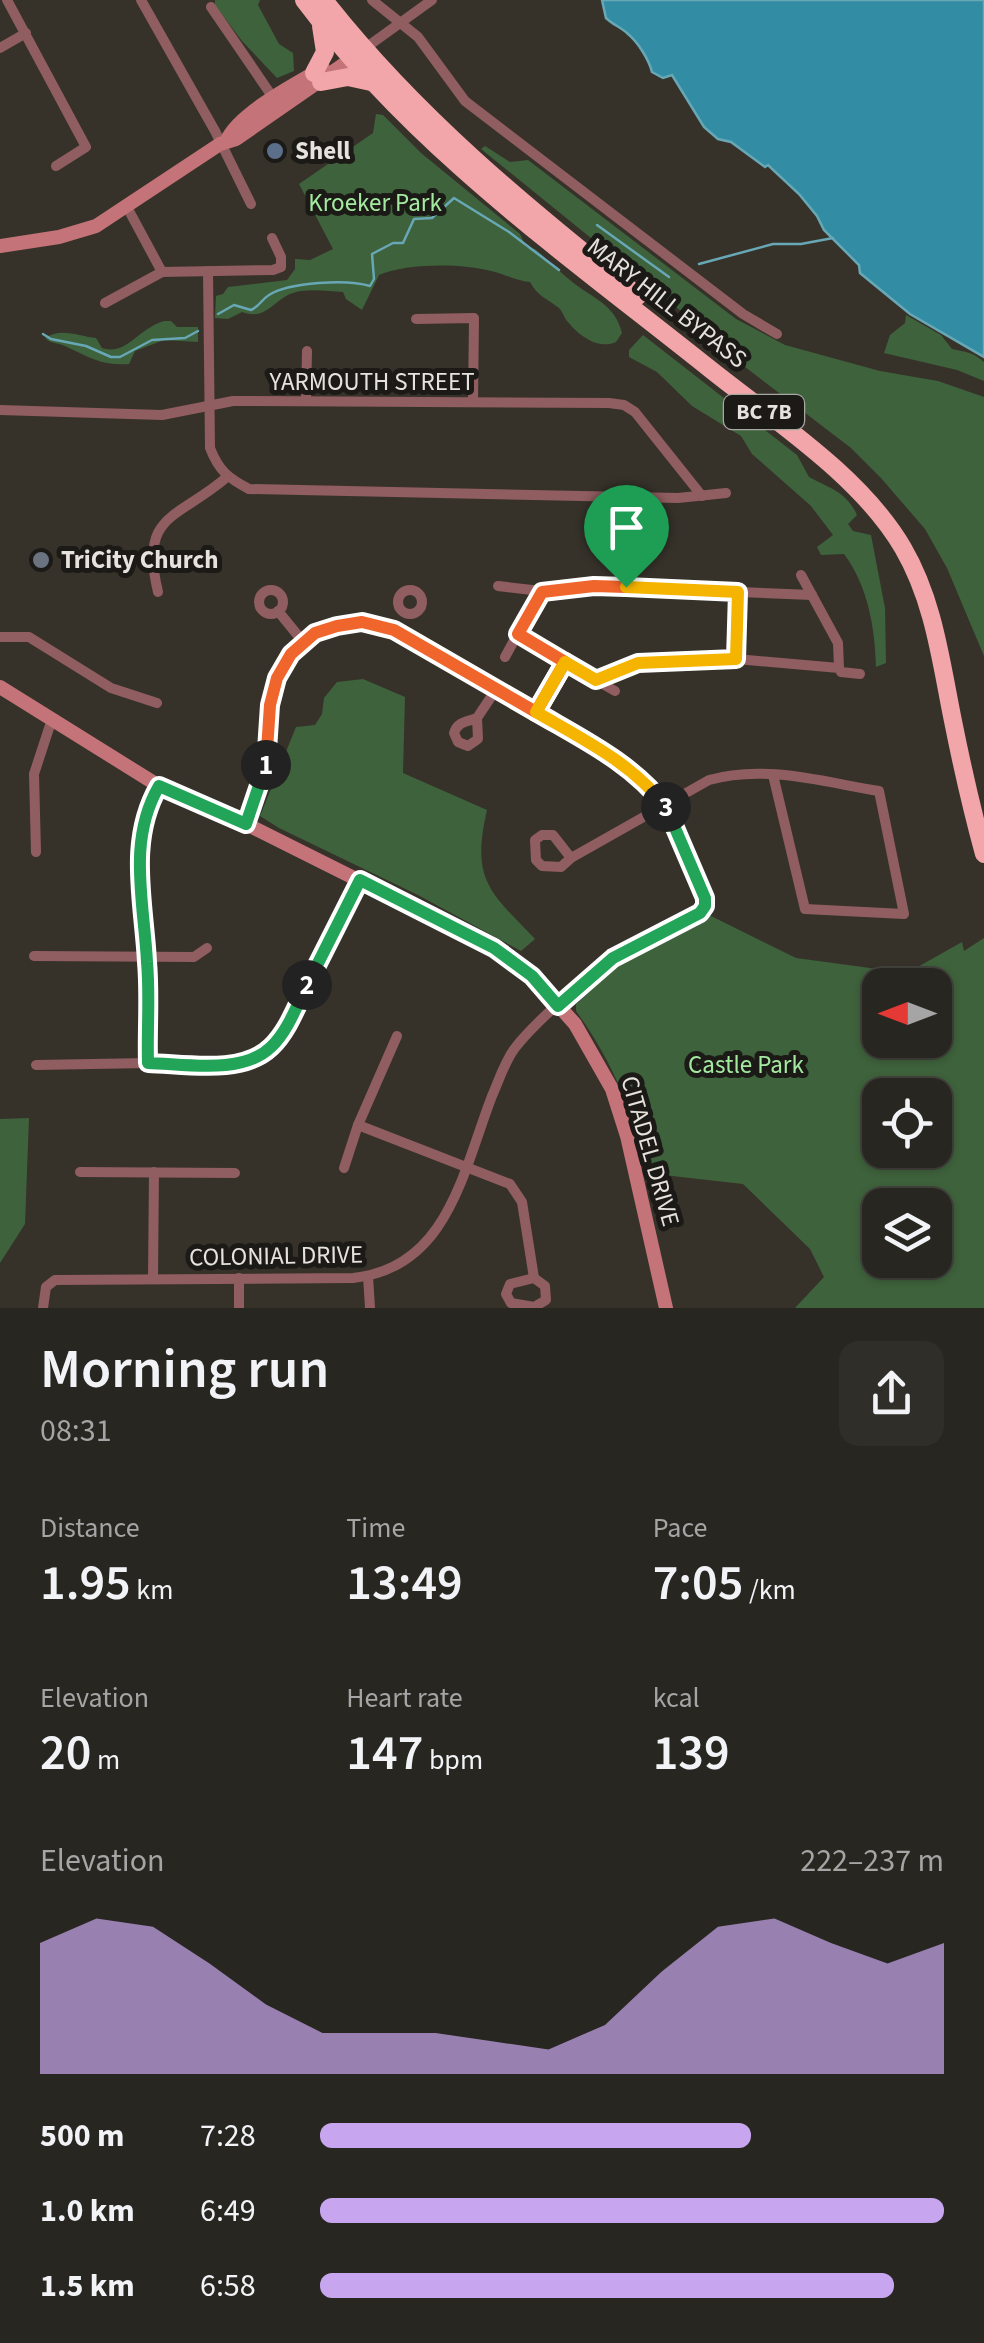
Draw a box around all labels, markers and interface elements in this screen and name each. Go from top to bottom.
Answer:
place label: Shell [295,133,350,169]
marker: Shell [264,140,286,162]
park label: Kroeker Park [308,185,442,221]
street label: MARY HILL BYPASS [579,229,755,377]
street label: YARMOUTH STREET [268,364,475,400]
road number: BC 7B [724,395,804,429]
pin [584,485,669,588]
icon: arrive [599,500,654,555]
place label: TriCity Church [61,542,218,578]
marker: TriCity Church [30,549,52,571]
pin: 1 [241,740,291,790]
text: 1 [259,745,273,785]
pin: 3 [641,782,691,832]
text: 3 [659,787,673,827]
pin: 2 [282,960,332,1010]
text: 2 [300,965,314,1005]
north arrow [862,968,952,1058]
map controls [862,968,952,1278]
park label: Castle Park [688,1047,805,1083]
street label: CITADEL DRIVE [611,1072,689,1230]
button: locate [862,1078,952,1168]
button: layers [862,1188,952,1278]
street label: COLONIAL DRIVE [189,1236,363,1276]
text: Morning run [40,1331,329,1409]
button: share [839,1341,944,1446]
text: 08:31 [40,1408,112,1454]
text: Distance [40,1508,140,1548]
text: Time [346,1508,405,1548]
text: Pace [653,1508,708,1548]
text: 1.95 [40,1548,131,1619]
text: 13:49 [346,1548,463,1619]
text: 7:05 [653,1548,743,1619]
text: km [131,1570,173,1610]
text: /km [743,1570,796,1610]
text: Elevation [40,1678,149,1718]
text: Heart rate [346,1678,463,1718]
text: kcal [653,1678,700,1718]
text: 20 [40,1718,91,1789]
text: 147 [346,1718,423,1789]
text: 139 [653,1718,730,1789]
text: m [91,1740,120,1780]
text: bpm [423,1740,483,1780]
text: Elevation [40,1838,165,1884]
text: 222–237 m [800,1838,944,1884]
text: 500 m [40,2113,125,2159]
text: 7:28 [200,2113,256,2159]
text: 1.0 km [40,2188,135,2234]
text: 6:49 [200,2188,256,2234]
text: 1.5 km [40,2263,135,2309]
text: 6:58 [200,2263,256,2309]

